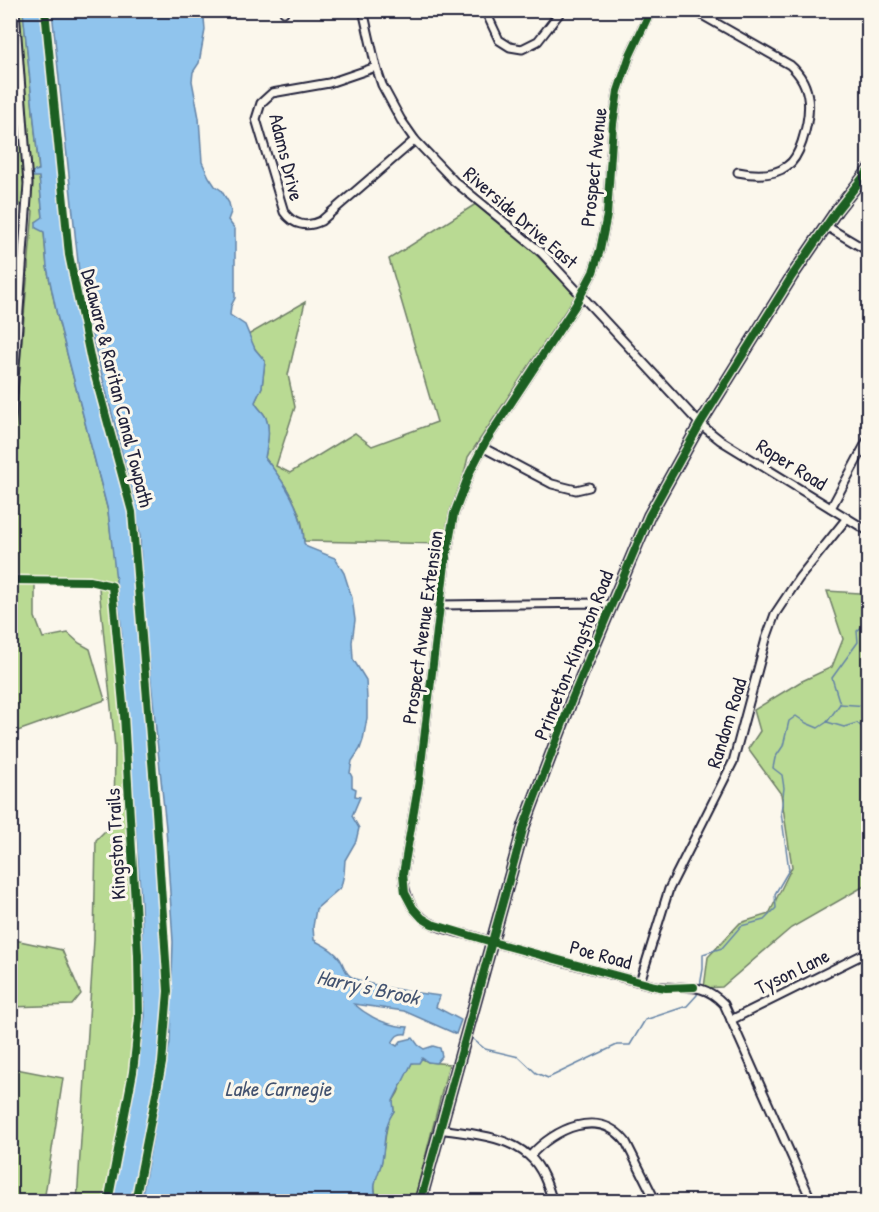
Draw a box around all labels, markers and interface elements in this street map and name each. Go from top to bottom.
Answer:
street label: Prospect Avenue [573,106,613,228]
street label: Adams Drive [263,111,311,203]
street label: Riverside Drive East [458,160,585,275]
street label: Delaware & Raritan Canal Towpath [75,266,161,510]
street label: Roper Road [751,432,833,496]
street label: Prospect Avenue Extension [395,529,449,725]
street label: Princeton-Kingston Road [527,566,619,744]
street label: Random Road [700,674,753,771]
street label: Kingston Trails [99,787,131,900]
street label: Poe Road [567,933,635,975]
street label: Tyson Lane [750,941,834,1001]
water label: Harry's Brook [314,962,424,1012]
water label: Lake Carnegie [225,1074,333,1103]

